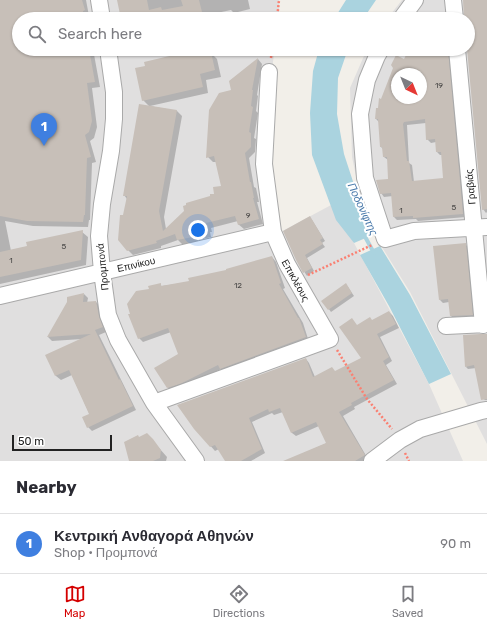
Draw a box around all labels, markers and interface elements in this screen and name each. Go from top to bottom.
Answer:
search box [12,12,475,56]
icon: search [26,23,48,45]
text: Search here [58,25,142,43]
north arrow [391,68,427,104]
house number: 19 [435,81,443,90]
pin: 1 [31,113,57,146]
street label: Γραβιάς [463,169,479,205]
water label: Ποδονίφτης [345,181,381,238]
house number: 5 [452,203,457,212]
house number: 1 [399,206,403,215]
house number: 9 [246,211,251,220]
your location [188,220,208,240]
house number: 5 [62,242,67,251]
street label: Προμπονά [95,243,111,291]
street label: Επινίκου [116,255,157,275]
house number: 1 [9,256,13,265]
street label: Επικλέους [279,257,312,304]
house number: 12 [234,281,242,290]
scale bar [12,433,112,452]
text: 50 m [18,435,44,448]
text: Nearby [16,477,77,497]
text: Κεντρική Ανθαγορά Αθηνών [54,527,254,545]
text: 1 [26,536,32,551]
text: 90 m [440,536,471,551]
text: Shop · Προμπονά [54,545,157,560]
tab: Map [64,583,86,620]
tab: Directions [213,583,265,620]
tab: Saved [392,583,423,620]

